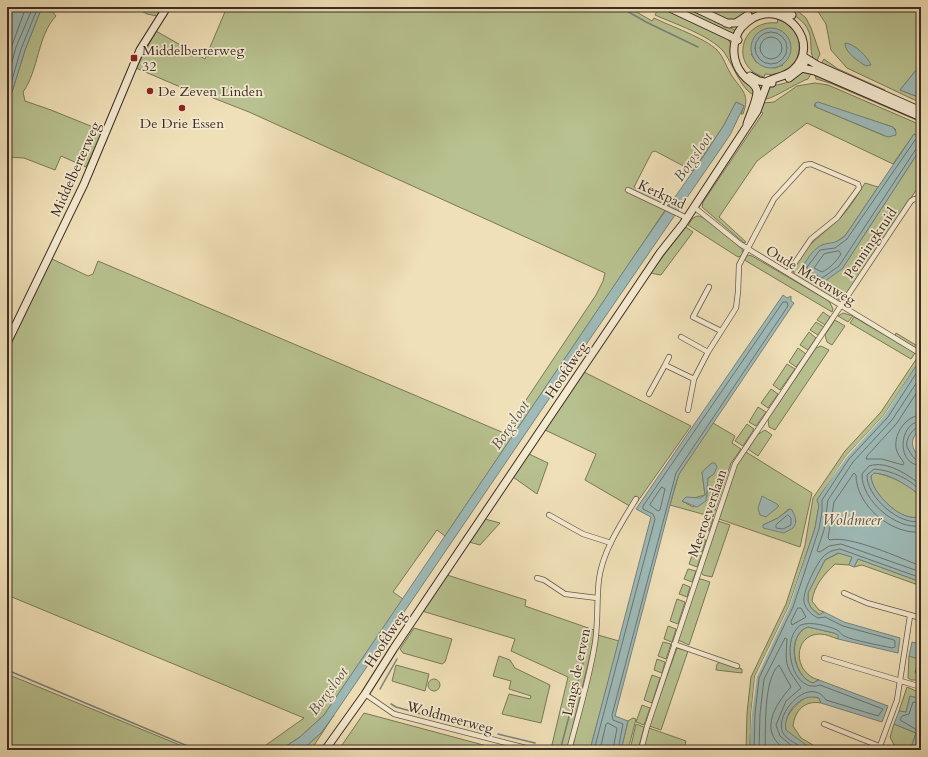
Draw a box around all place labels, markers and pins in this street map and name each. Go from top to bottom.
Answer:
place label: Middelberterweg 32 [142,41,244,76]
marker: Middelberterweg 32 [129,53,139,63]
place label: De Zeven Linden [158,82,263,101]
marker: De Zeven Linden [145,86,155,96]
marker: De Drie Essen [177,103,187,113]
place label: De Drie Essen [140,114,224,133]

